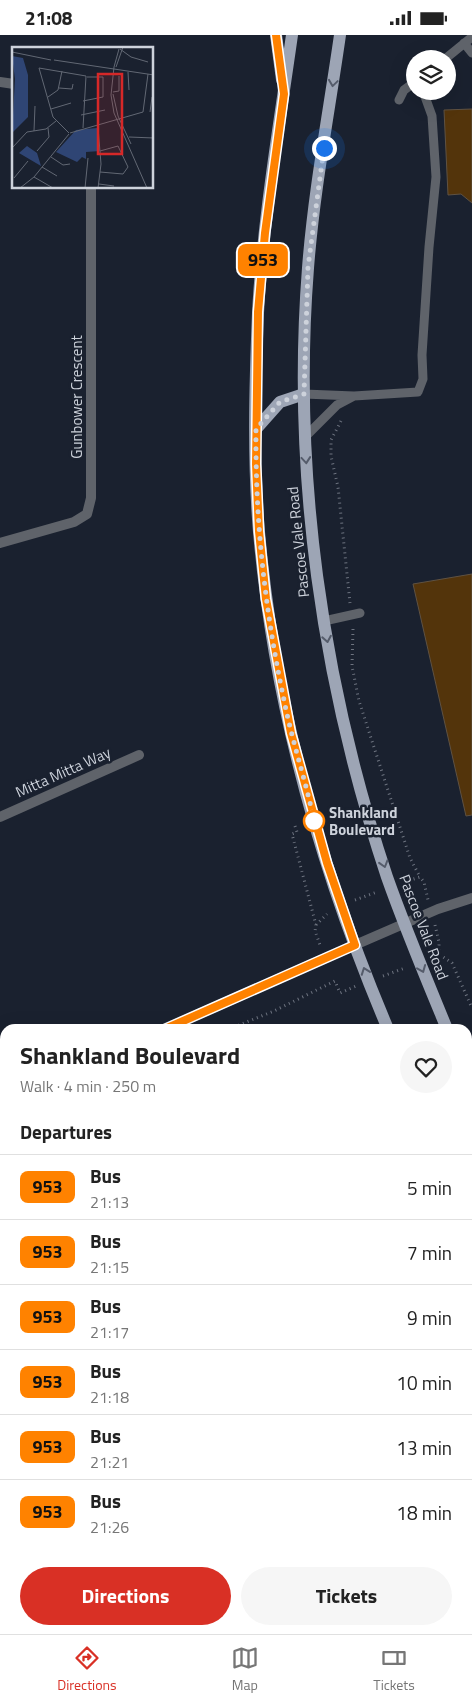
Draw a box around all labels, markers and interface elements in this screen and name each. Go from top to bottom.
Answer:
text: 21:08 [25,3,72,32]
inset map [12,47,154,189]
map controls [406,50,456,100]
button: layers [406,50,456,100]
one-way arrow [328,80,339,88]
your location [312,136,337,161]
line badge: 953 [234,244,292,276]
text: 953 [248,246,278,273]
street label: Gunbower Crescent [65,335,88,459]
one-way arrow [300,457,311,465]
street label: Pascoe Vale Road [281,485,315,599]
one-way arrow [321,635,332,644]
street label: Mitta Mitta Way [12,741,114,803]
place label: Shankland Boulevard [329,801,397,841]
marker: Shankland Boulevard [303,810,325,832]
one-way arrow [378,860,388,868]
street label: Pascoe Vale Road [393,871,455,983]
one-way arrow [417,964,427,972]
one-way arrow [361,967,371,975]
text: Shankland Boulevard [20,1037,240,1073]
button: heart [400,1041,452,1093]
text: Walk · 4 min · 250 m [20,1074,156,1098]
text: Departures [20,1117,112,1146]
text: Bus [90,1161,121,1190]
text: 953 [32,1173,63,1200]
text: 5 min [407,1173,452,1202]
text: 21:13 [90,1190,129,1214]
text: Bus [90,1226,121,1255]
text: 953 [32,1238,63,1265]
text: 7 min [407,1238,452,1267]
text: 21:15 [90,1255,129,1279]
text: Bus [90,1291,121,1320]
text: 953 [32,1303,63,1330]
text: 9 min [407,1303,452,1332]
text: 21:17 [90,1320,129,1344]
text: Bus [90,1356,121,1385]
text: 953 [32,1368,63,1395]
text: 10 min [396,1368,452,1397]
text: 21:18 [90,1385,129,1409]
text: Bus [90,1421,121,1450]
text: 953 [32,1433,63,1460]
text: 13 min [396,1433,452,1462]
text: 21:21 [90,1450,129,1474]
text: Bus [90,1486,121,1515]
text: 953 [32,1498,63,1525]
text: 18 min [396,1498,452,1527]
text: 21:26 [90,1515,129,1539]
button: Directions [20,1567,231,1625]
button: Tickets [241,1567,452,1625]
tab: Directions [57,1644,117,1695]
tab: Map [231,1644,259,1695]
tab: Tickets [373,1644,415,1695]

